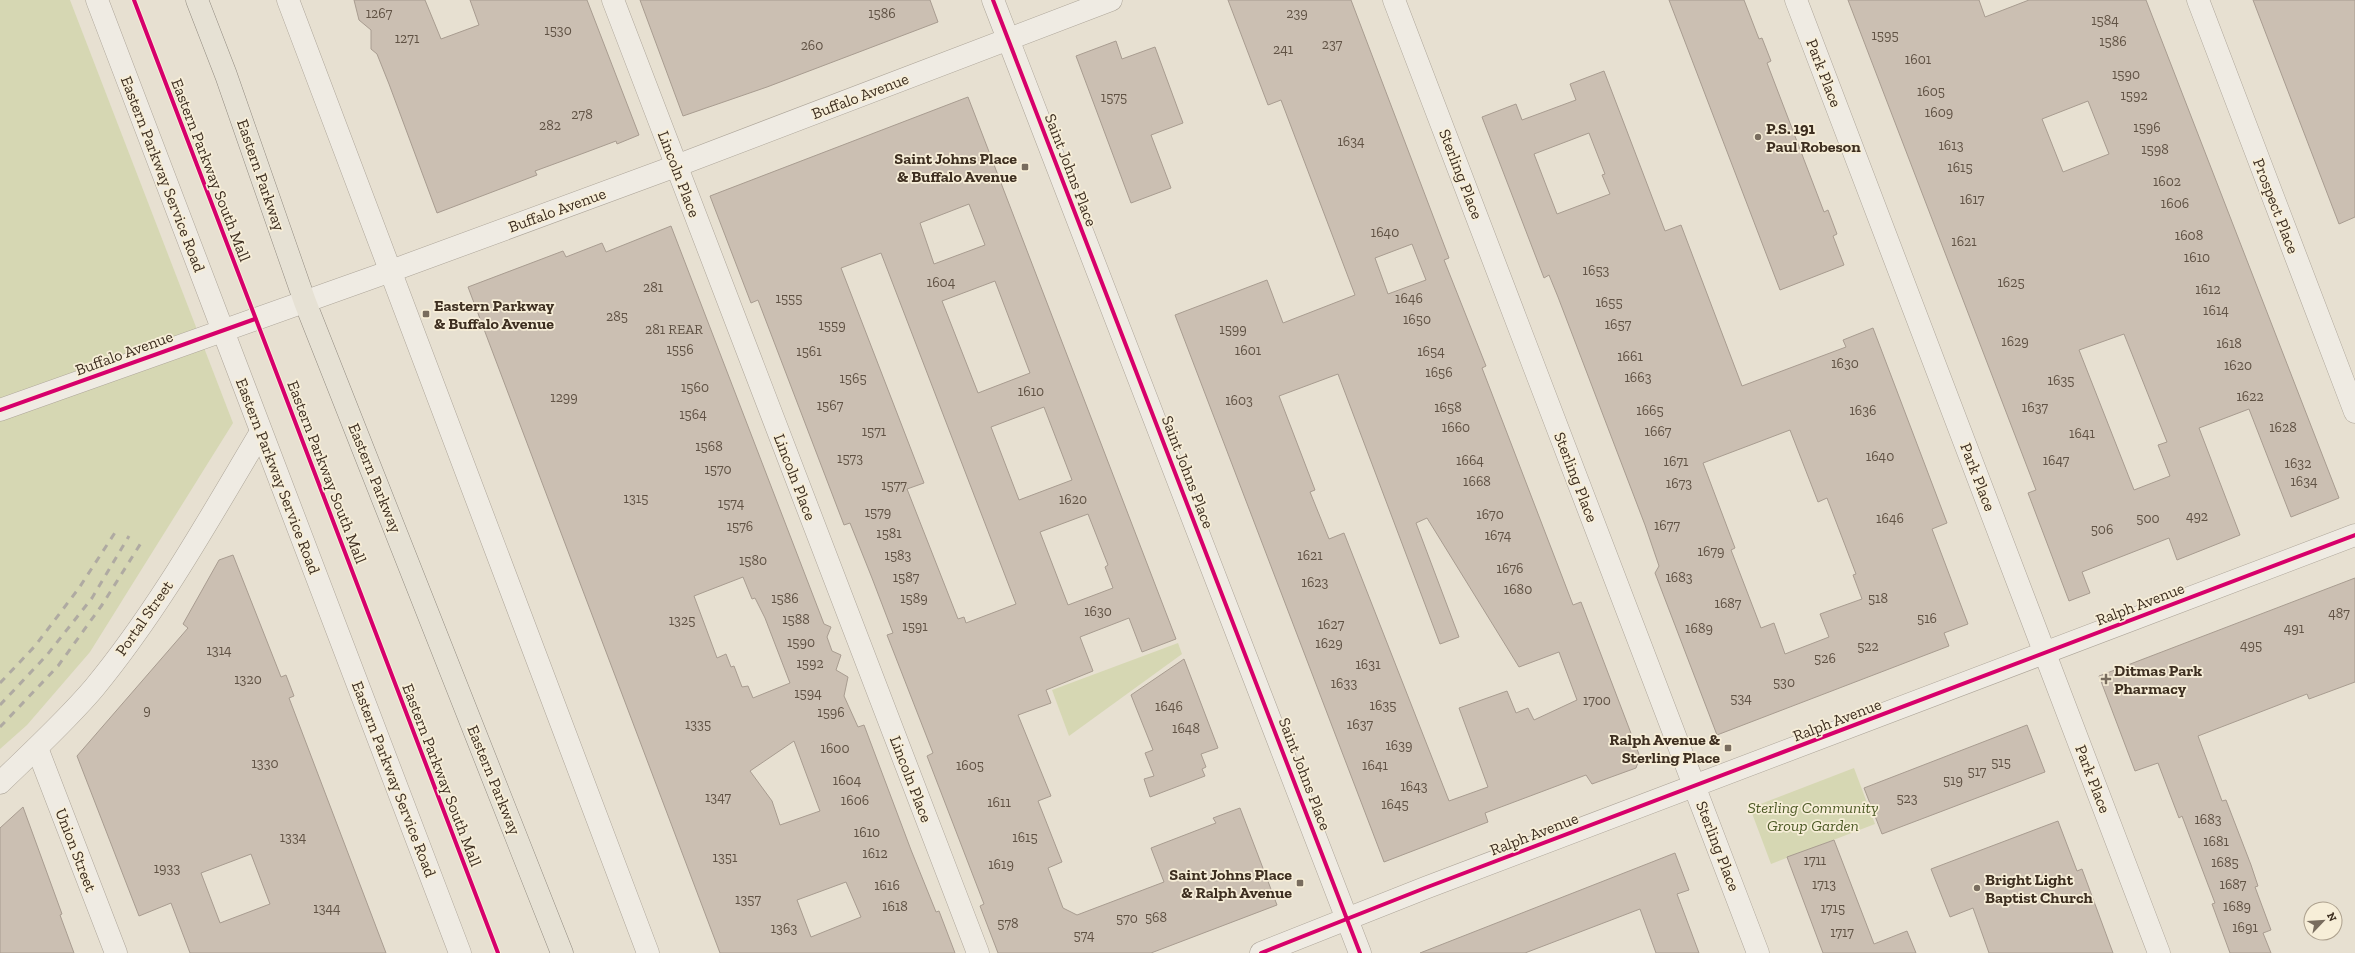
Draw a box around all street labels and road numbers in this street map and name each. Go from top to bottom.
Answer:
street label: Park Place [1802,36,1846,110]
street label: Buffalo Avenue [809,69,911,123]
street label: Eastern Parkway Service Road [117,73,209,275]
street label: Eastern Parkway South Mall [167,76,255,264]
street label: Saint Johns Place [1041,111,1101,229]
street label: Eastern Parkway [233,117,289,234]
street label: Sterling Place [1435,126,1487,222]
street label: Lincoln Place [654,128,704,220]
street label: Prospect Place [2249,156,2303,256]
street label: Buffalo Avenue [506,184,608,236]
street label: Buffalo Avenue [73,327,175,379]
street label: Eastern Parkway Service Road [232,375,324,577]
street label: Eastern Parkway South Mall [283,378,371,566]
street label: Saint Johns Place [1158,413,1218,531]
street label: Eastern Parkway [344,420,406,536]
street label: Sterling Place [1550,429,1602,525]
street label: Lincoln Place [770,431,820,523]
street label: Park Place [1956,440,2000,514]
street label: Portal Street [111,577,177,659]
street label: Ralph Avenue [2093,578,2187,630]
street label: Eastern Parkway Service Road [348,678,440,880]
street label: Eastern Parkway South Mall [398,681,486,869]
street label: Ralph Avenue [1790,694,1884,746]
street label: Saint Johns Place [1275,715,1335,833]
street label: Eastern Parkway [463,722,525,838]
street label: Lincoln Place [886,733,936,825]
street label: Park Place [2071,742,2115,816]
street label: Sterling Place [1692,798,1744,894]
street label: Union Street [51,806,101,895]
street label: Ralph Avenue [1487,808,1581,860]

